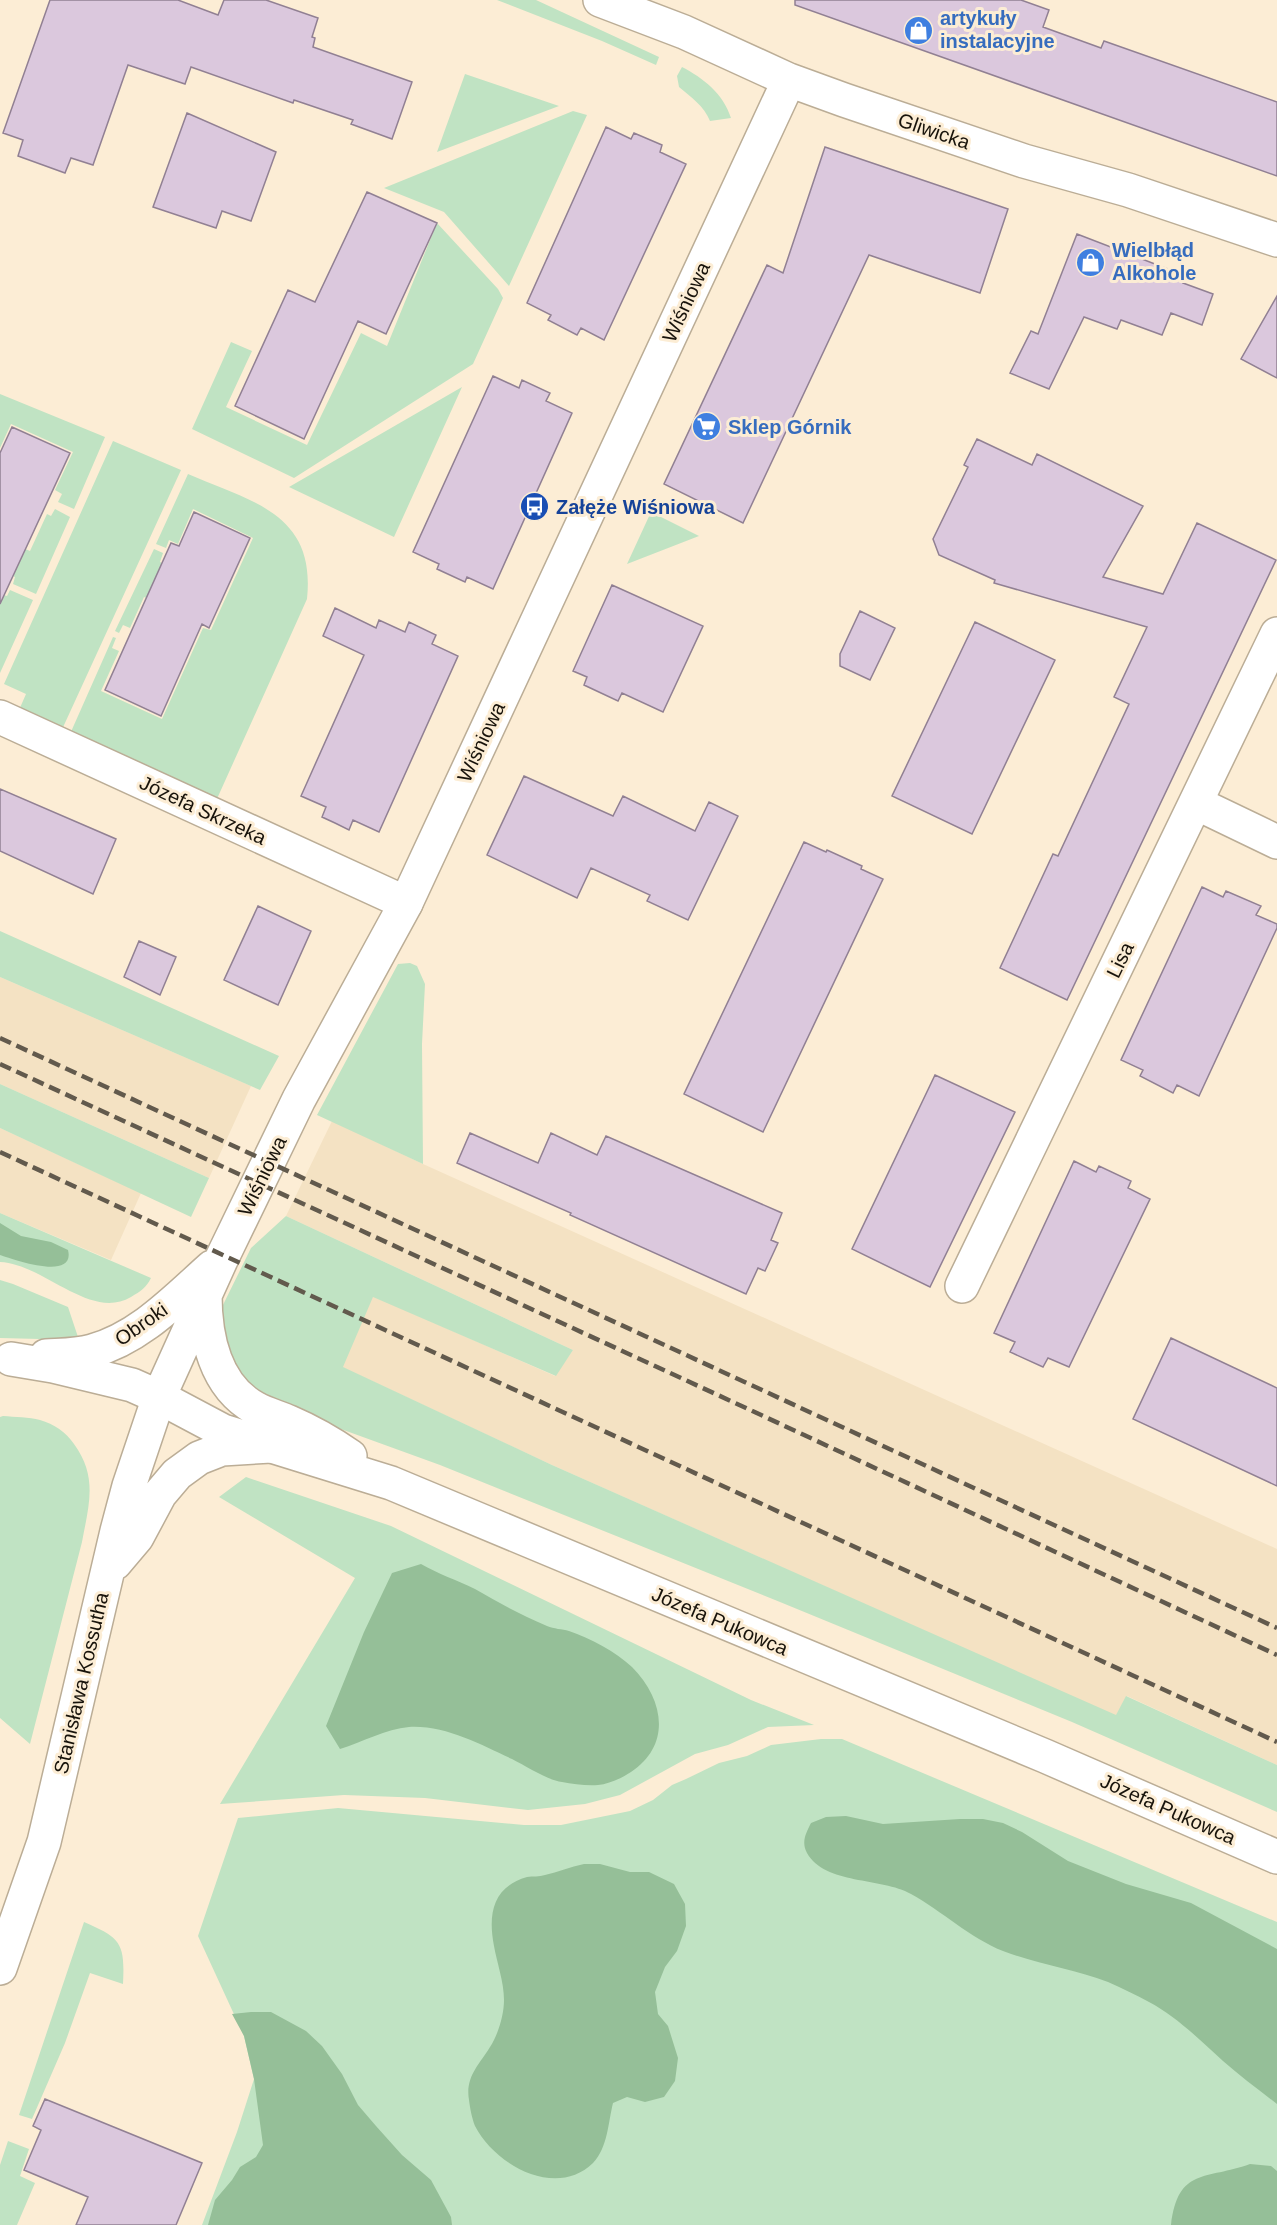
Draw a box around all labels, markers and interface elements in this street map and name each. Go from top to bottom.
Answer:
place label: artykuły instalacyjne [940,7,1055,52]
shop icon: artykuły instalacyjne [903,14,935,46]
street label: Gliwicka [895,108,974,154]
place label: Wielbłąd Alkohole [1112,239,1196,284]
shop icon: Wielbłąd Alkohole [1075,246,1107,278]
street label: Wiśniowa [658,258,714,345]
supermarket icon: Sklep Górnik [691,411,723,443]
place label: Sklep Górnik [728,416,852,438]
bus stop icon: Załęże Wiśniowa [519,491,551,523]
place label: Załęże Wiśniowa [556,496,716,518]
street label: Wiśniowa [453,698,509,785]
street label: Józefa Skrzeka [136,771,270,849]
street label: Lisa [1102,938,1138,981]
street label: Wiśniowa [233,1132,291,1219]
street label: Obroki [111,1298,171,1350]
street label: Józefa Pukowca [649,1582,792,1660]
street label: Stanisława Kossutha [49,1589,113,1776]
street label: Józefa Pukowca [1097,1769,1240,1849]

